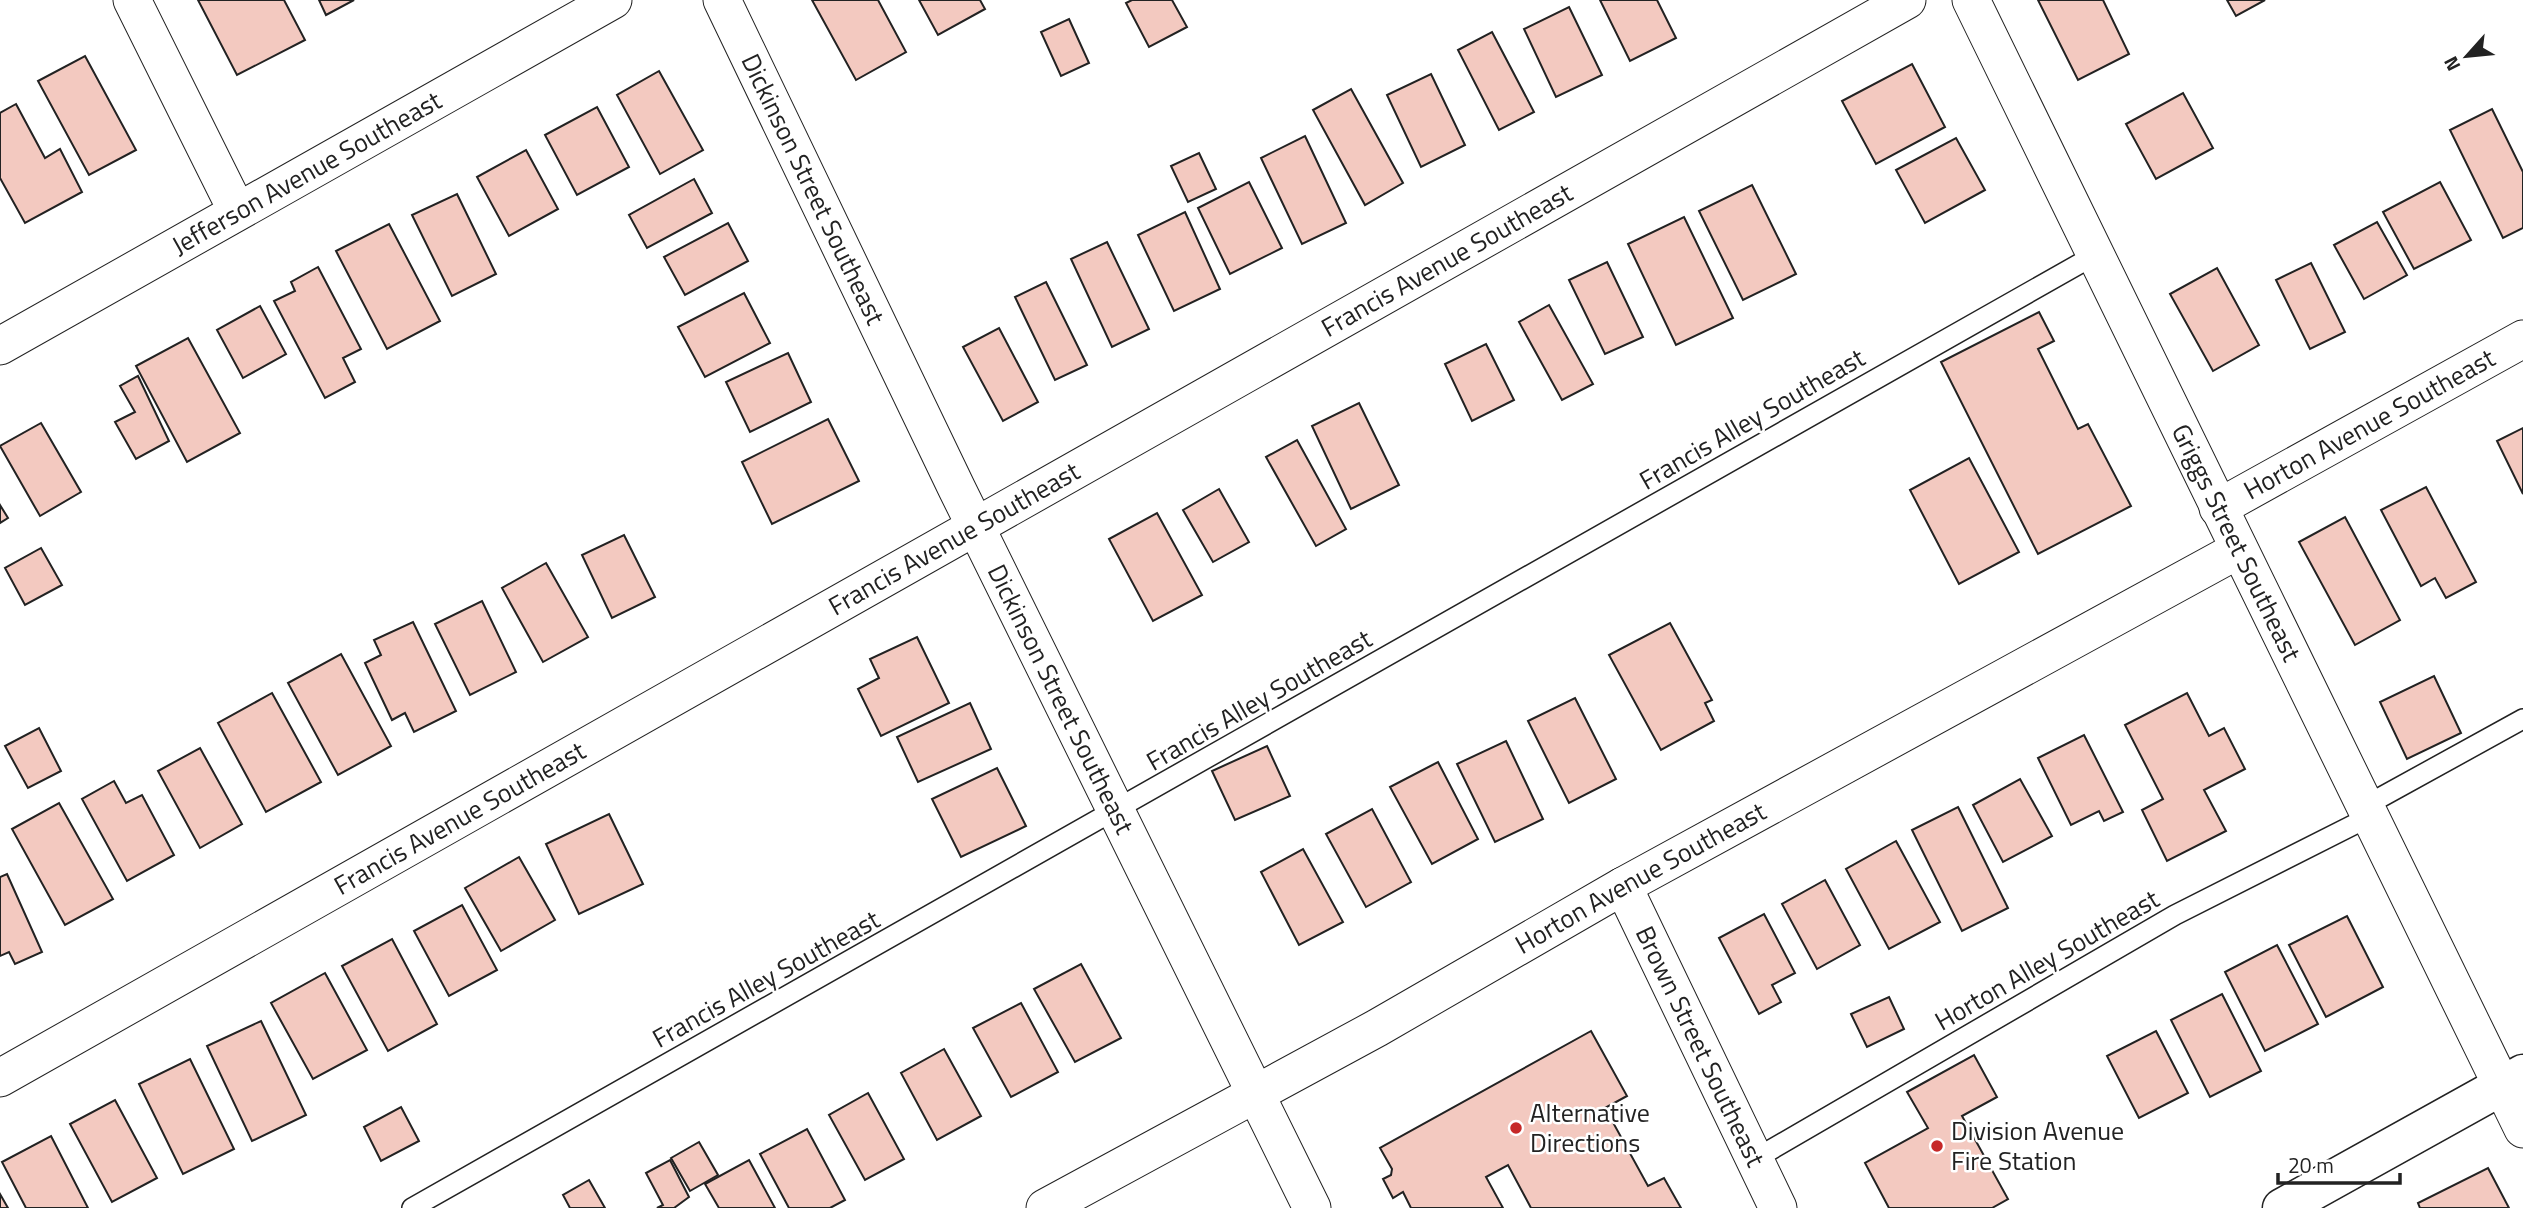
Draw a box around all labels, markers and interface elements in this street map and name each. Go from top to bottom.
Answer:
north arrow [2432,21,2502,91]
street label: Dickinson Street Southeast [732,47,895,331]
text: N [2435,51,2467,76]
street label: Jefferson Avenue Southeast [164,81,448,264]
street label: Francis Avenue Southeast [1314,173,1579,346]
street label: Francis Alley Southeast [1632,338,1872,499]
street label: Horton Avenue Southeast [2236,338,2502,509]
street label: Griggs Street Southeast [2162,417,2311,668]
street label: Francis Avenue Southeast [821,452,1087,625]
street label: Dickinson Street Southeast [978,557,1144,841]
street label: Francis Alley Southeast [1139,619,1379,780]
street label: Francis Avenue Southeast [326,731,592,904]
street label: Horton Avenue Southeast [1508,792,1773,963]
street label: Horton Alley Southeast [1927,879,2166,1040]
street label: Francis Alley Southeast [645,900,887,1057]
street label: Brown Street Southeast [1626,919,1775,1173]
place label: Alternative Directions [1530,1093,1650,1162]
place label: Division Avenue Fire Station [1951,1111,2124,1180]
marker: Alternative Directions [1508,1120,1524,1136]
marker: Division Avenue Fire Station [1929,1138,1945,1154]
scale bar [2278,1142,2400,1186]
text: 20 m [2288,1149,2334,1181]

